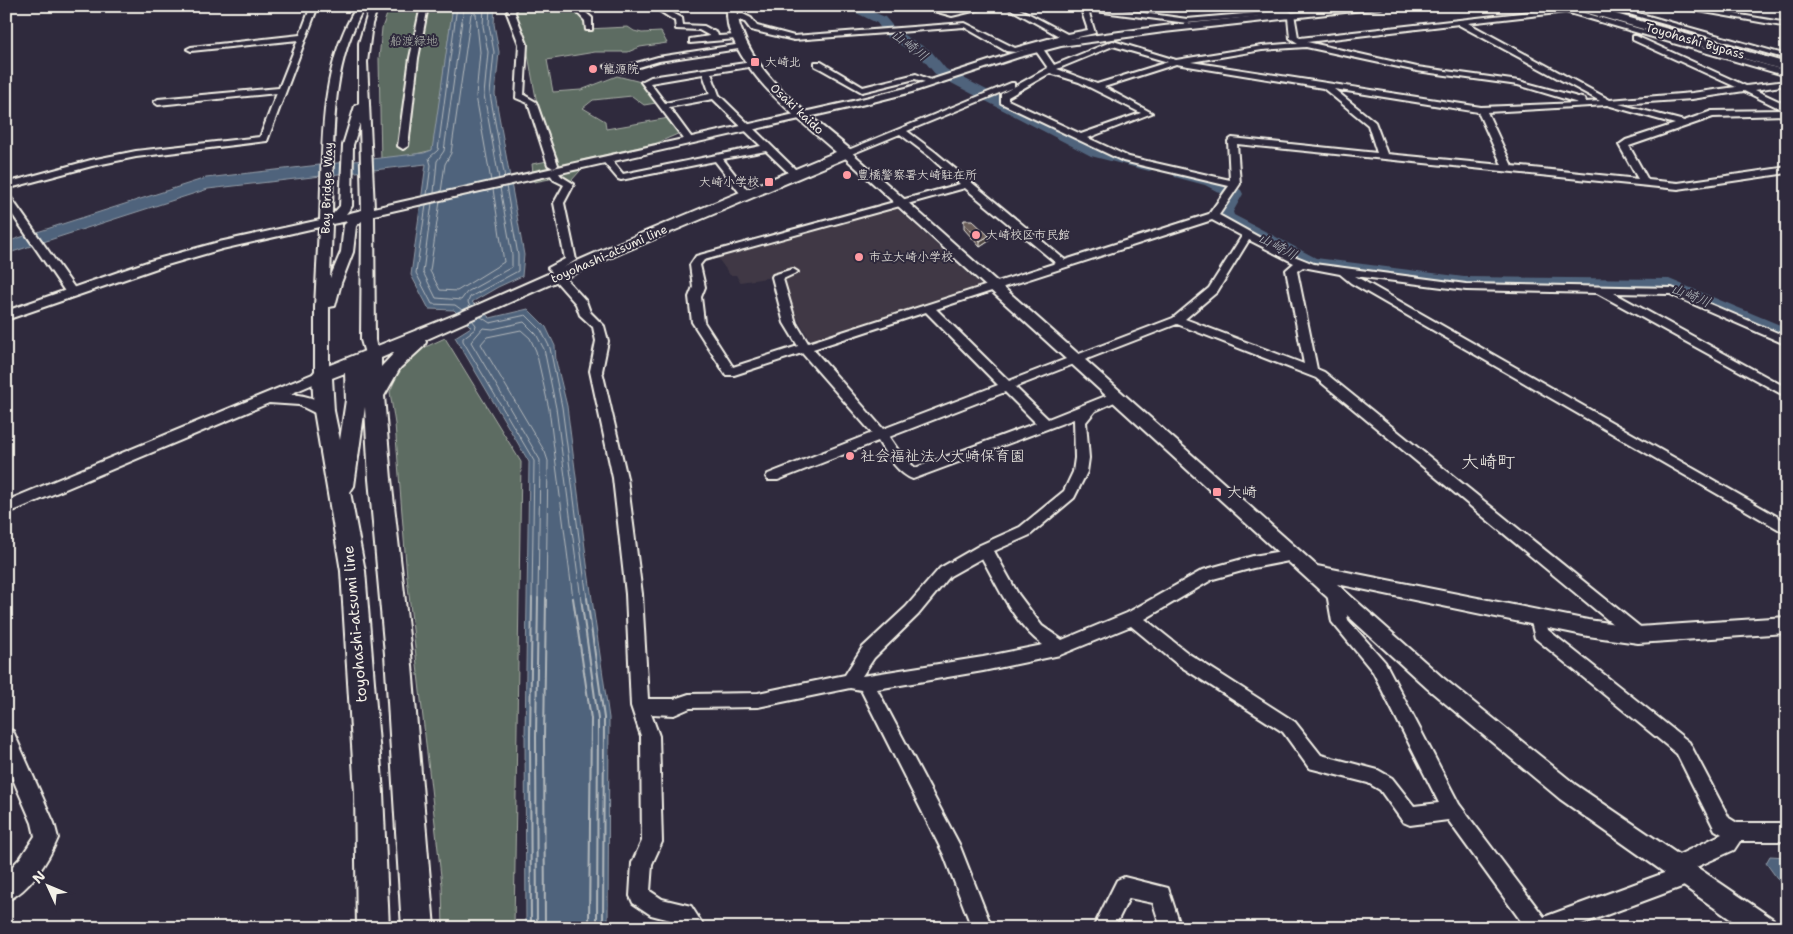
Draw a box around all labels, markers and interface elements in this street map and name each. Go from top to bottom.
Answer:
street label: Toyohashi Bypass [1644,19,1746,63]
water label: 山崎川 [888,25,932,65]
park label: 船渡緑地 [390,33,438,49]
place label: 大崎北 [765,54,801,70]
marker: 大崎北 [749,56,761,68]
place label: 龍源院 [603,61,639,77]
marker: 龍源院 [587,63,599,75]
street label: Osaki kaido [767,80,827,138]
street label: Bay Bridge Way [317,142,337,234]
place label: 豊橋警察署大崎駐在所 [857,167,977,183]
marker: 豊橋警察署大崎駐在所 [841,169,853,181]
place label: 大崎小学校 [699,174,759,190]
marker: 大崎小学校 [763,176,775,188]
street label: toyohashi-atsumi line [548,221,670,287]
place label: 大崎校区市民館 [986,227,1070,243]
water label: 山崎川 [1255,228,1301,264]
marker: 大崎校区市民館 [970,229,982,241]
place label: 市立大崎小学校 [869,249,953,265]
marker: 市立大崎小学校 [853,251,865,263]
water label: 山崎川 [1668,279,1714,311]
place label: 社会福祉法人大崎保育園 [860,446,1025,466]
marker: 社会福祉法人大崎保育園 [844,450,856,462]
district label: 大崎町 [1461,450,1515,474]
place label: 大崎 [1227,482,1257,502]
marker: 大崎 [1211,486,1223,498]
street label: toyohashi-atsumi line [338,545,372,703]
north arrow [22,862,72,912]
text: N [28,867,49,887]

